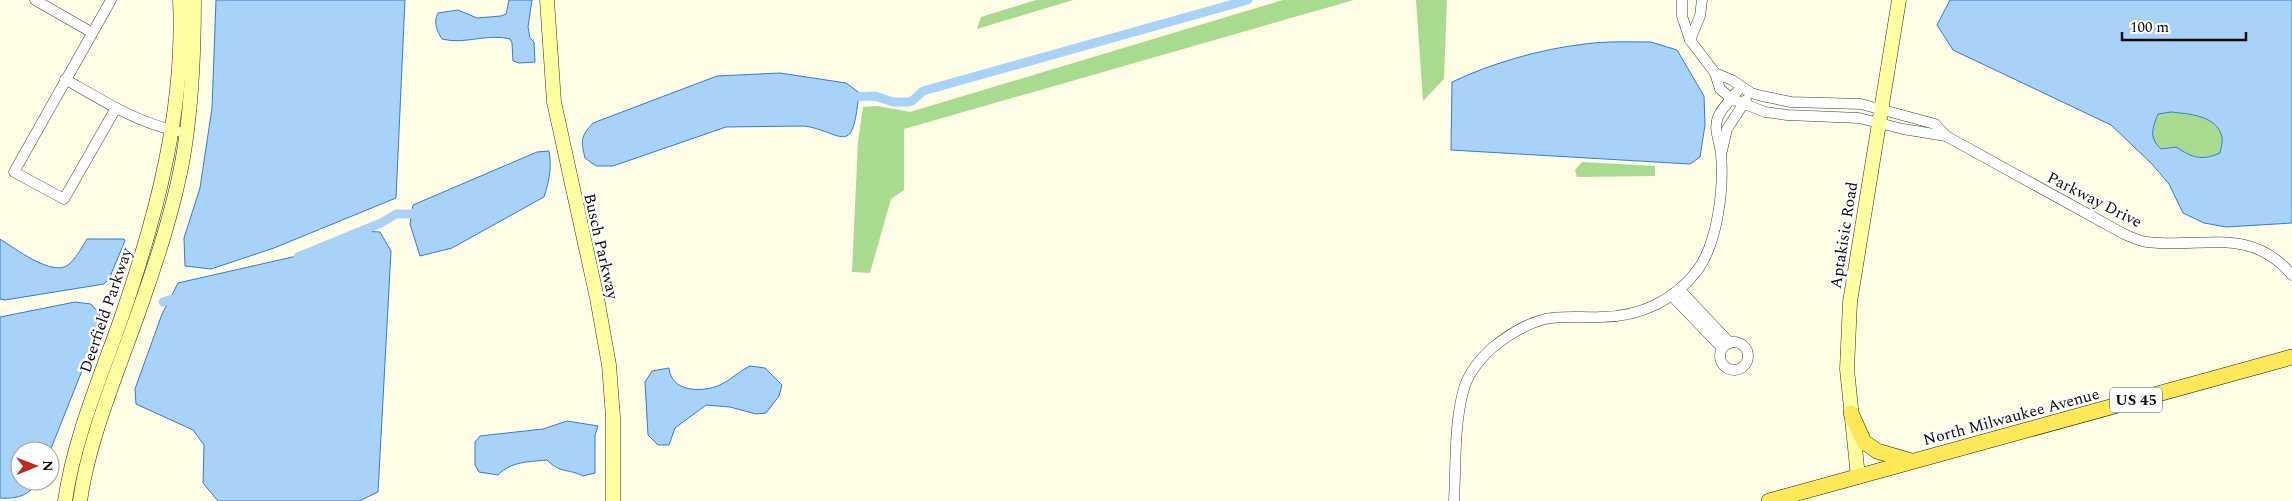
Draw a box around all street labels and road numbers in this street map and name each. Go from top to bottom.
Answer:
street label: Parkway Drive [2043,166,2146,234]
street label: Aptakisic Road [1824,180,1864,290]
street label: Busch Parkway [577,191,625,303]
street label: Deerfield Parkway [73,243,139,376]
street label: North Milwaukee Avenue [1920,382,2102,452]
road number: US 45 [2110,388,2162,412]

